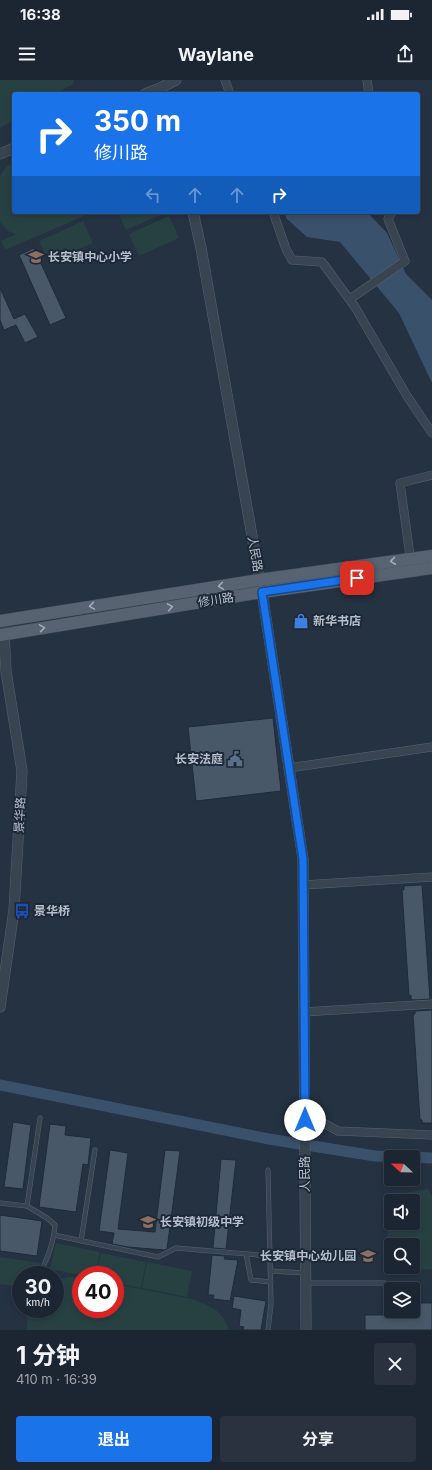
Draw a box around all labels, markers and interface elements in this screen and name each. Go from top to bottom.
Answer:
text: 16:38 [20,5,61,24]
icon: menu [16,43,38,65]
icon: share [394,43,416,65]
text: Waylane [178,44,254,65]
text: 350 m [94,104,181,138]
icon: right [28,108,80,160]
text: 修川路 [94,142,148,163]
icon: left [142,184,164,206]
icon: ahead [184,184,206,206]
icon: ahead [226,184,248,206]
icon: right [268,184,290,206]
school or university icon: 长安镇中心小学 [27,248,45,266]
place label: 长安镇中心小学 [48,249,132,264]
street label: 人民路 [245,535,266,573]
one-way arrow [390,557,396,566]
pin [340,561,374,595]
icon: arrive [346,567,368,589]
one-way arrow [218,581,224,590]
street label: 修川路 [197,589,235,610]
one-way arrow [89,601,96,610]
one-way arrow [167,603,173,612]
shop icon: 新华书店 [292,612,310,630]
place label: 新华书店 [313,613,361,628]
one-way arrow [39,624,45,633]
public building icon: 长安法庭 [226,750,244,768]
place label: 长安法庭 [175,751,223,766]
street label: 景华路 [11,797,28,833]
bus stop icon: 景华桥 [13,902,31,920]
place label: 景华桥 [34,903,70,918]
position arrow [284,1099,326,1141]
north arrow [384,1150,420,1186]
map controls [384,1150,420,1318]
street label: 人民路 [297,1156,312,1192]
button: sound [384,1194,420,1230]
school or university icon: 长安镇初级中学 [139,1213,157,1231]
place label: 长安镇初级中学 [160,1214,244,1229]
button: search [384,1238,420,1274]
school or university icon: 长安镇中心幼儿园 [359,1247,377,1265]
place label: 长安镇中心幼儿园 [260,1248,356,1263]
speed limit sign: 40 [72,1266,124,1318]
text: 30 [25,1275,51,1299]
button: layers [384,1282,420,1318]
text: km/h [26,1296,50,1308]
text: 1 分钟 [16,1341,80,1370]
button: close [374,1343,416,1385]
text: 410 m · 16:39 [16,1371,97,1387]
button: 退出 [16,1416,212,1462]
button: 分享 [220,1416,416,1462]

